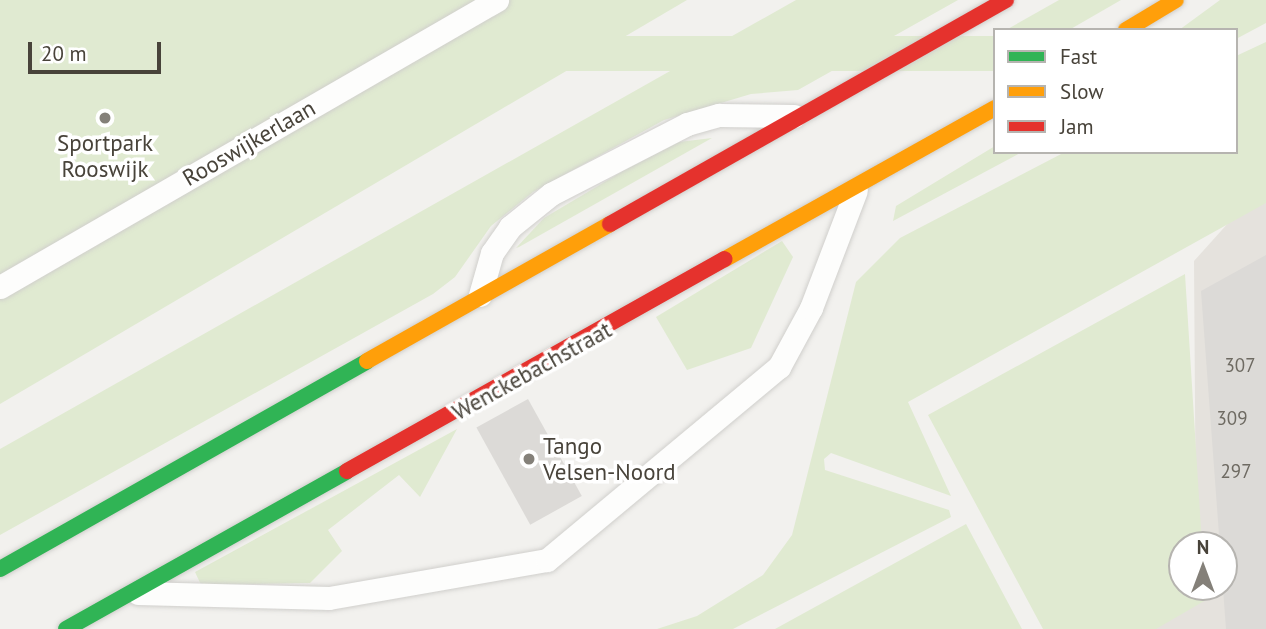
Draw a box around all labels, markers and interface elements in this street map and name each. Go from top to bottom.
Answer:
scale bar [32,28,164,72]
legend [993,28,1238,154]
text: 20 m [41,40,87,67]
text: Fast [1060,43,1097,70]
text: Slow [1060,78,1104,105]
street label: Rooswijkerlaan [178,94,320,192]
marker: Sportpark Rooswijk [97,110,113,126]
text: Jam [1060,113,1094,140]
place label: Sportpark Rooswijk [57,129,153,183]
street label: Wenckebachstraat [448,316,616,426]
house number: 307 [1224,355,1256,377]
house number: 309 [1216,408,1248,430]
place label: Tango Velsen-Noord [543,432,676,486]
marker: Tango Velsen-Noord [521,451,537,467]
house number: 297 [1220,461,1252,483]
north arrow [1168,531,1238,601]
text: N [1197,535,1209,559]

